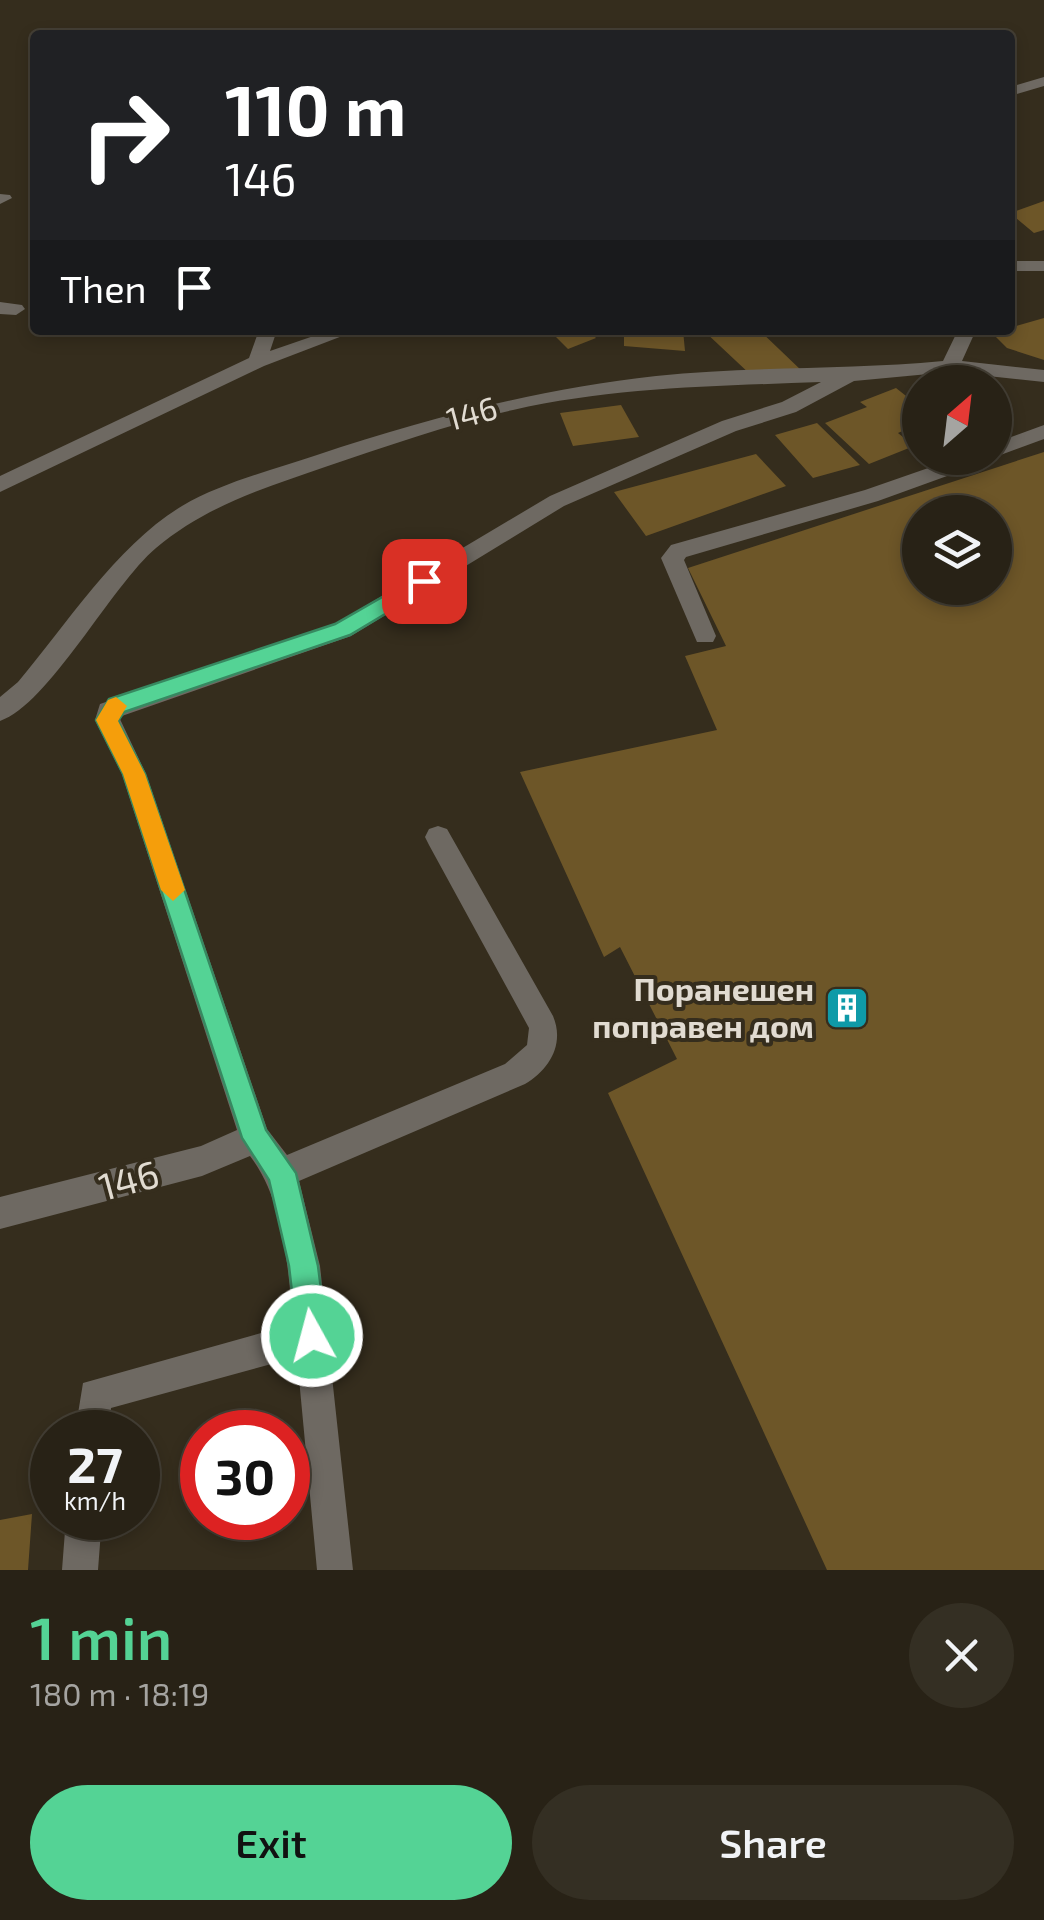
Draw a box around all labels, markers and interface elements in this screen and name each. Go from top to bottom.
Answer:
text: 110 m [225,66,406,150]
icon: right [60,70,190,200]
text: 146 [225,151,296,205]
icon: arrive [167,260,222,315]
text: Then [60,265,147,311]
north arrow [902,365,1012,475]
map controls [902,365,1012,605]
street label: 146 [442,387,501,437]
button: layers [902,495,1012,605]
pin [382,539,467,624]
icon: arrive [397,554,452,609]
place label: Поранешен поправен дом [592,969,814,1044]
building icon: Поранешен поправен дом [824,985,870,1031]
street label: 146 [93,1149,164,1209]
position arrow [260,1284,364,1388]
speed limit sign: 30 [180,1410,310,1540]
text: 27 [67,1433,123,1493]
text: km/h [64,1485,126,1515]
text: 1 min [30,1600,172,1672]
button: close [909,1603,1014,1708]
text: 180 m · 18:19 [30,1674,209,1712]
button: Exit [30,1785,512,1900]
button: Share [532,1785,1014,1900]

